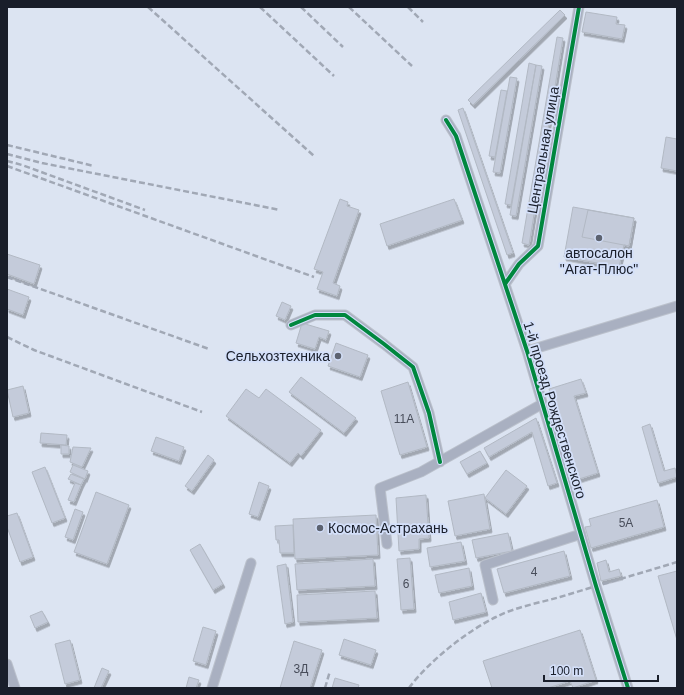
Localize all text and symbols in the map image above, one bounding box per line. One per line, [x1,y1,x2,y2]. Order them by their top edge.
street label: Центральная улица [524,85,562,215]
marker: автосалон "Агат-Плюс" [594,233,604,243]
place label: автосалон "Агат-Плюс" [560,245,638,277]
street label: 1-й проезд Рождественского [520,319,590,501]
place label: Сельхозтехника [226,348,330,364]
marker: Сельхозтехника [333,351,343,361]
house number: 11А [394,412,414,426]
house number: 5А [619,516,633,530]
place label: Космос-Астрахань [328,520,448,536]
marker: Космос-Астрахань [315,523,325,533]
house number: 4 [531,565,538,579]
house number: 6 [403,577,410,591]
scale bar [544,657,658,683]
house number: 3Д [294,662,308,676]
text: 100 m [550,664,583,678]

